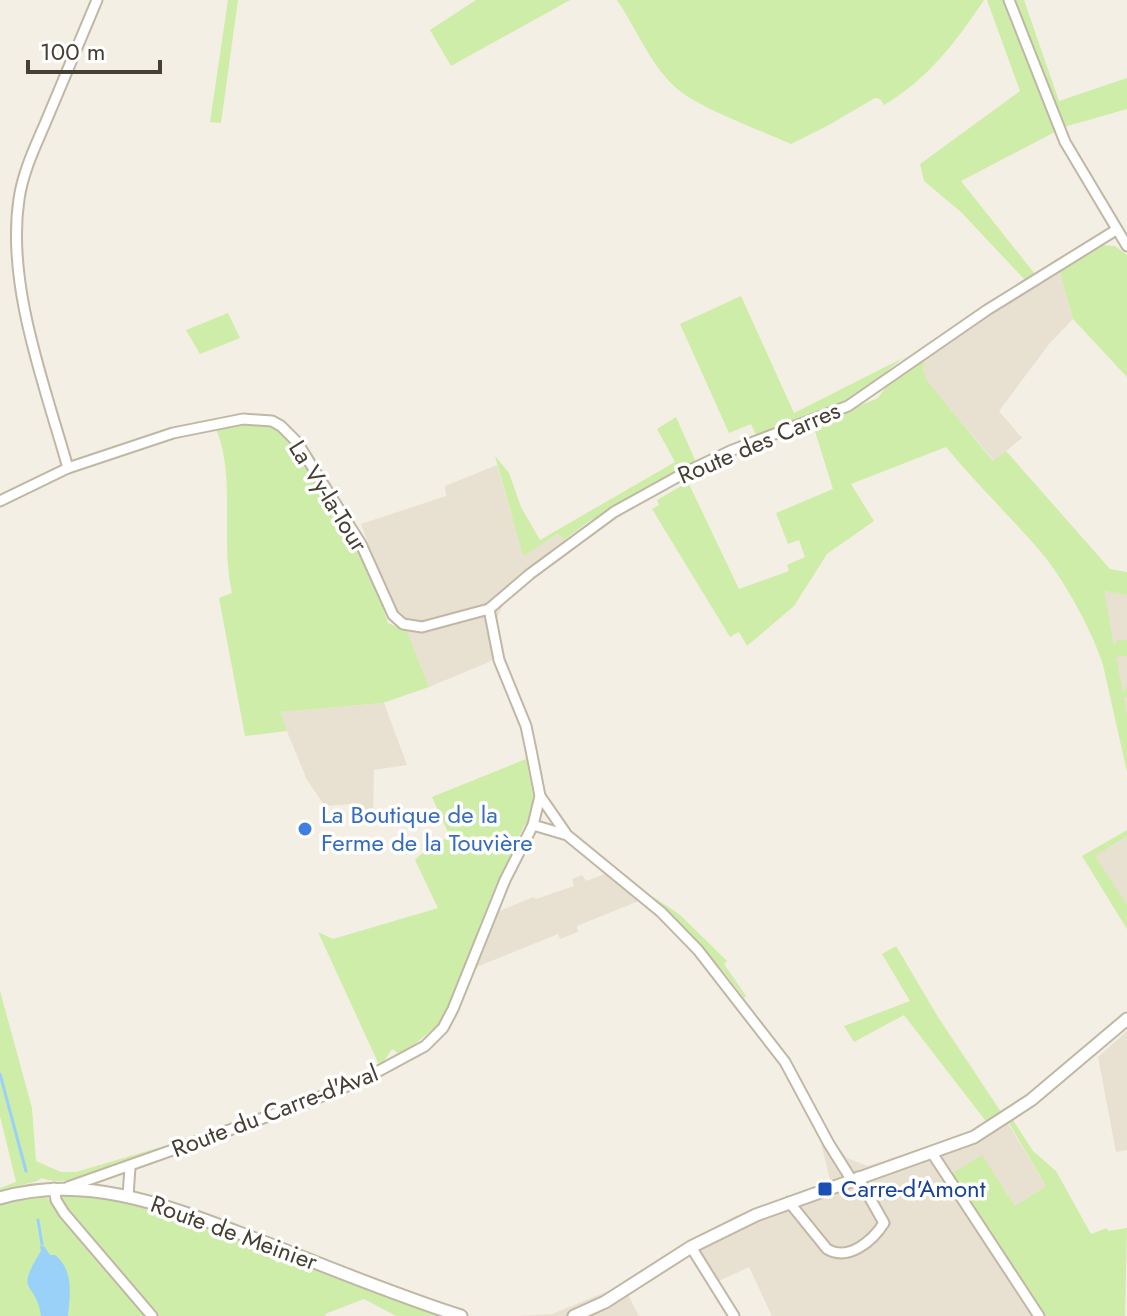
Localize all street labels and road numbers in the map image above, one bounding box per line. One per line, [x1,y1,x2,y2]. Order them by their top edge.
street label: Route des Carres [672,393,845,493]
street label: La Vy-la-Tour [280,433,377,559]
street label: Route du Carre-d'Aval [166,1055,383,1166]
street label: Route de Meinier [146,1186,323,1279]

